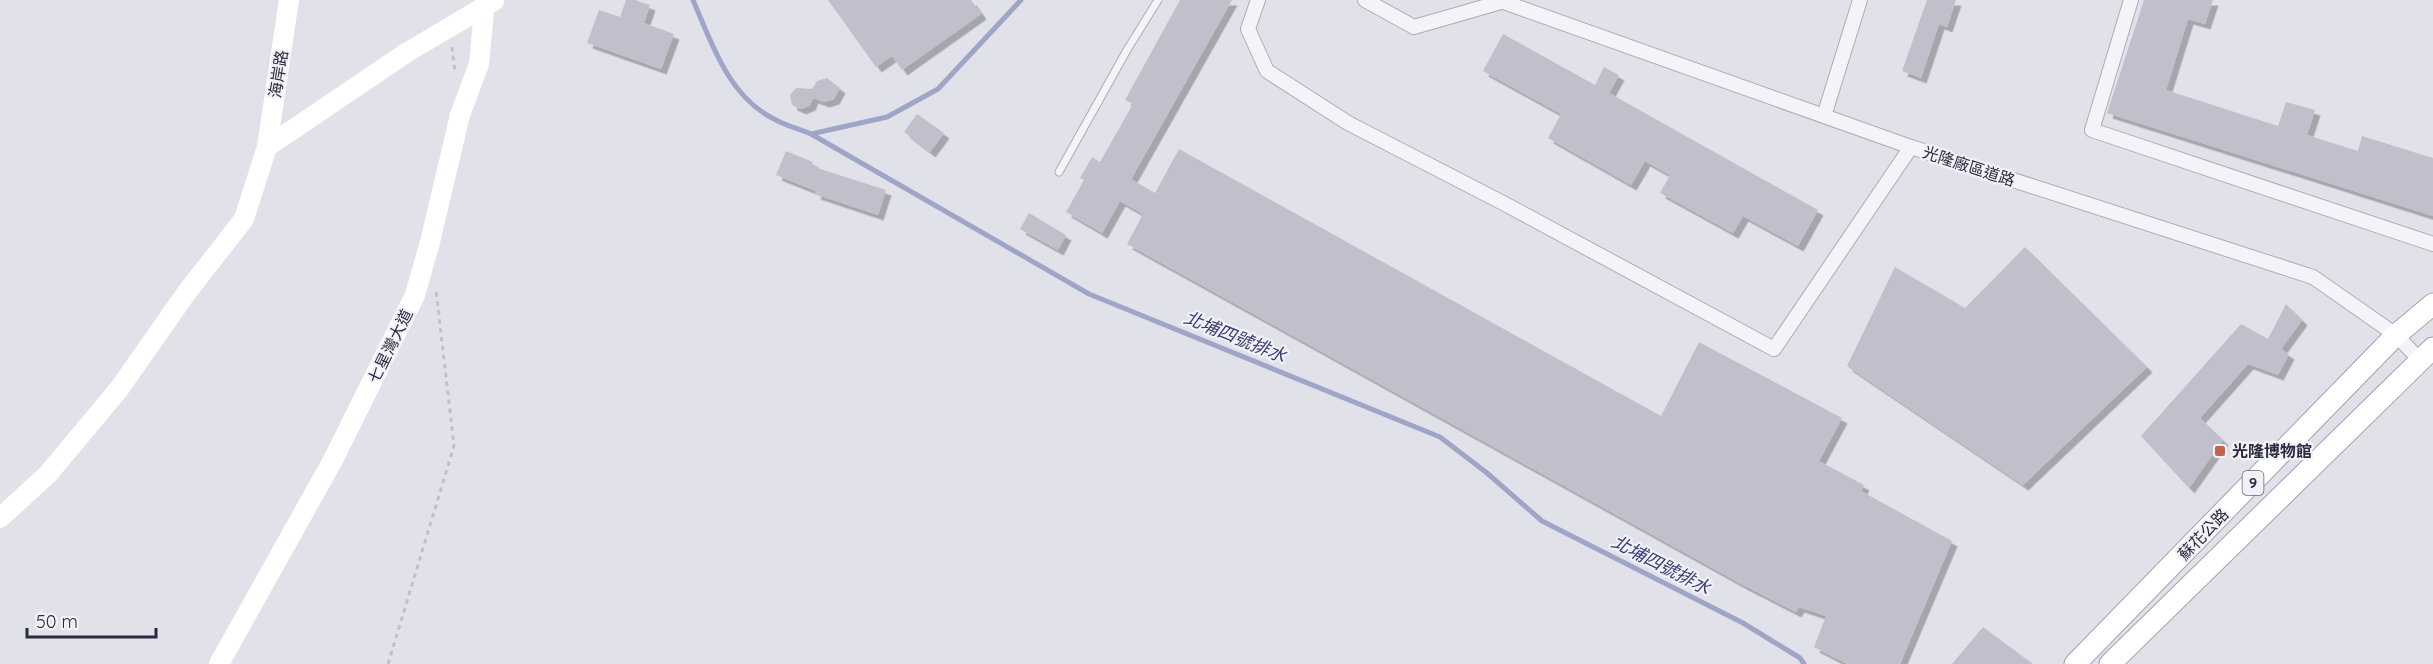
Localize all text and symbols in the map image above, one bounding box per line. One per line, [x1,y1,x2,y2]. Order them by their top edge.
street label: 海岸路 [264,49,292,99]
street label: 光隆廠區道路 [1920,142,2018,190]
street label: 七星灣大道 [363,306,417,386]
water label: 北埔四號排水 [1181,306,1290,368]
place label: 光隆博物館 [2232,441,2312,461]
marker: 光隆博物館 [2213,444,2227,458]
road number: 9 [2242,471,2264,495]
street label: 蘇花公路 [2174,504,2232,564]
water label: 北埔四號排水 [1608,530,1715,600]
scale bar [27,601,156,639]
text: 50 m [36,610,78,633]

